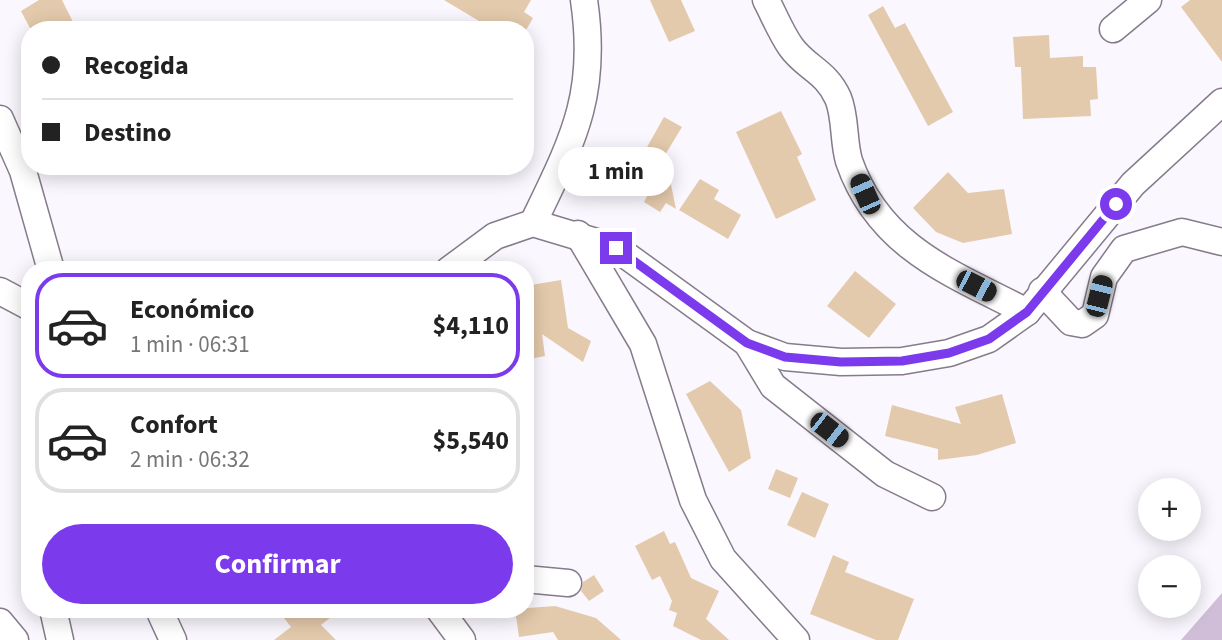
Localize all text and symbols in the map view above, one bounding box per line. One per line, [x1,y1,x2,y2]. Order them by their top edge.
text: Recogida [84,47,189,84]
text: Destino [84,114,171,151]
callout: 1 min [558,146,674,196]
text: 1 min [588,155,644,188]
car [847,171,884,217]
route start [1100,188,1132,220]
route end [600,232,632,264]
car [953,267,1000,305]
car [1084,273,1115,319]
text: Económico [130,291,255,328]
icon: car [46,294,109,357]
text: $4,110 [433,307,509,344]
text: 1 min · 06:31 [130,328,250,361]
text: Confort [130,406,218,443]
icon: car [46,409,109,472]
car [806,409,853,451]
text: $5,540 [433,422,509,459]
text: 2 min · 06:32 [130,443,250,476]
map controls [1138,478,1201,618]
button: + [1138,478,1201,541]
button: Confirmar [42,524,513,604]
button: − [1138,555,1201,618]

